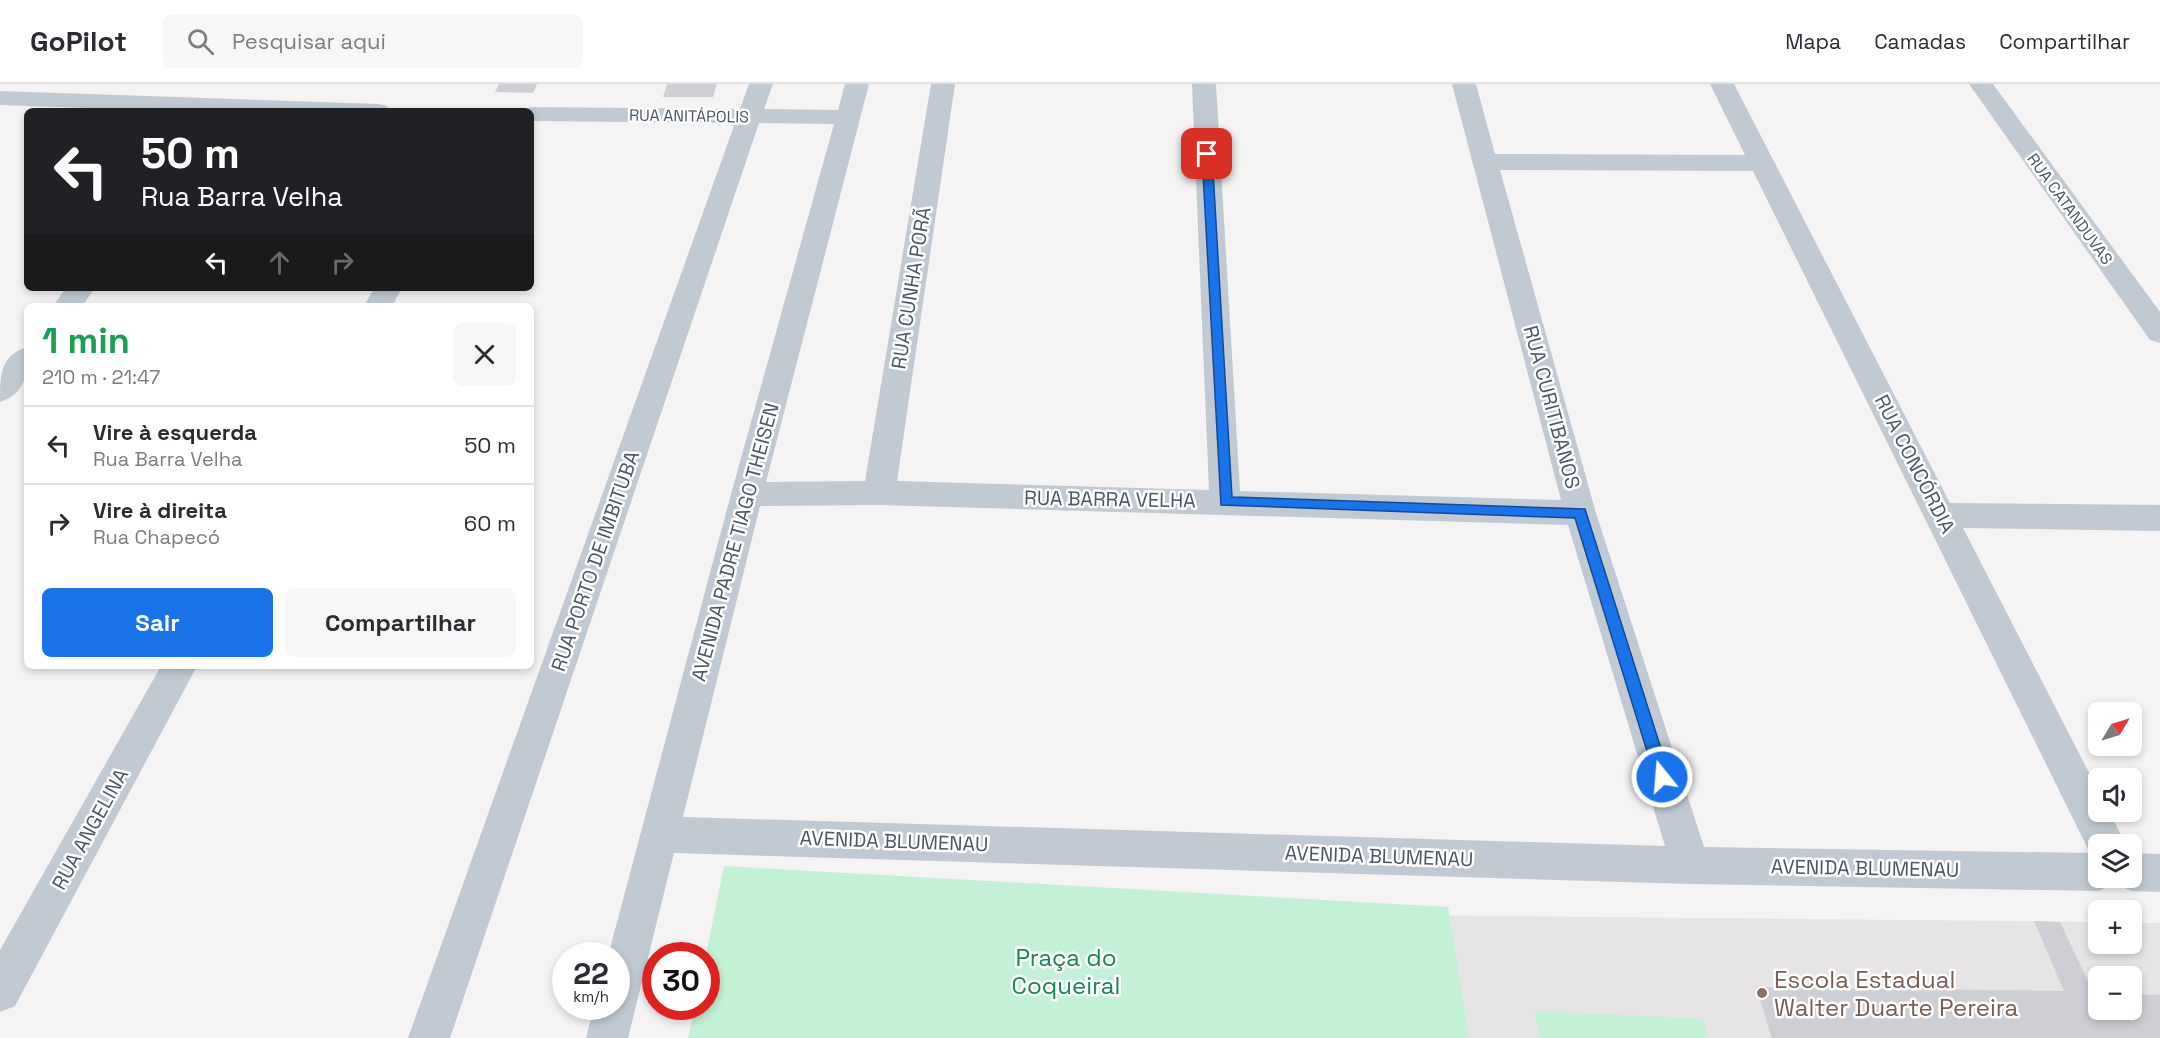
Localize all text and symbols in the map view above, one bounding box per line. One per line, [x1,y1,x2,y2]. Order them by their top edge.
search box [163,14,583,68]
text: GoPilot [30,23,127,59]
icon: search [184,25,217,58]
text: Pesquisar aqui [232,27,386,55]
text: Mapa [1785,28,1841,55]
text: Camadas [1874,28,1966,55]
text: Compartilhar [1999,28,2130,55]
street label: RUA ANITÁPOLIS [629,104,749,128]
text: 50 m [141,127,240,180]
pin [1181,128,1232,179]
icon: left [42,132,120,210]
icon: arrive [1190,137,1223,170]
street label: RUA CATANDUVAS [2023,149,2118,269]
text: Rua Barra Velha [141,179,343,214]
street label: RUA CUNHA PORÃ [885,205,937,371]
icon: left [200,246,233,279]
icon: ahead [263,246,296,279]
icon: right [326,246,359,279]
text: 1 min [42,318,130,364]
street label: RUA CURITIBANOS [1518,322,1586,492]
button: close [453,323,516,386]
text: 210 m · 21:47 [42,364,160,390]
street label: RUA CONCÓRDIA [1869,390,1961,538]
street label: AVENIDA PADRE TIAGO THEISEN [685,400,785,684]
text: Vire à esquerda [93,418,257,446]
icon: left [42,429,75,462]
text: 50 m [464,431,516,459]
text: Rua Barra Velha [93,446,242,472]
street label: RUA PORTO DE IMBITUBA [545,447,645,675]
street label: RUA BARRA VELHA [1024,485,1196,514]
text: Vire à direita [93,496,227,524]
icon: right [42,507,75,540]
text: 60 m [464,509,516,537]
text: Rua Chapecó [93,524,220,550]
button: Sair [42,588,273,657]
button: Compartilhar [285,588,516,657]
north arrow [2088,702,2142,756]
map controls [2088,702,2142,1020]
position arrow [1630,745,1694,809]
street label: RUA ANGELINA [46,763,134,894]
button: sound [2088,768,2142,822]
street label: AVENIDA BLUMENAU [799,825,989,857]
button: layers [2088,834,2142,888]
street label: AVENIDA BLUMENAU [1284,840,1474,872]
street label: AVENIDA BLUMENAU [1771,853,1959,883]
button: + [2088,900,2142,954]
speed limit sign: 30 [642,942,720,1020]
park label: Praça do Coqueiral [1012,942,1120,1001]
text: 22 [573,954,609,993]
place label: Escola Estadual Walter Duarte Pereira [1774,964,2018,1023]
button: − [2088,966,2142,1020]
marker: Escola Estadual Walter Duarte Pereira [1755,986,1769,1000]
text: km/h [573,987,609,1006]

